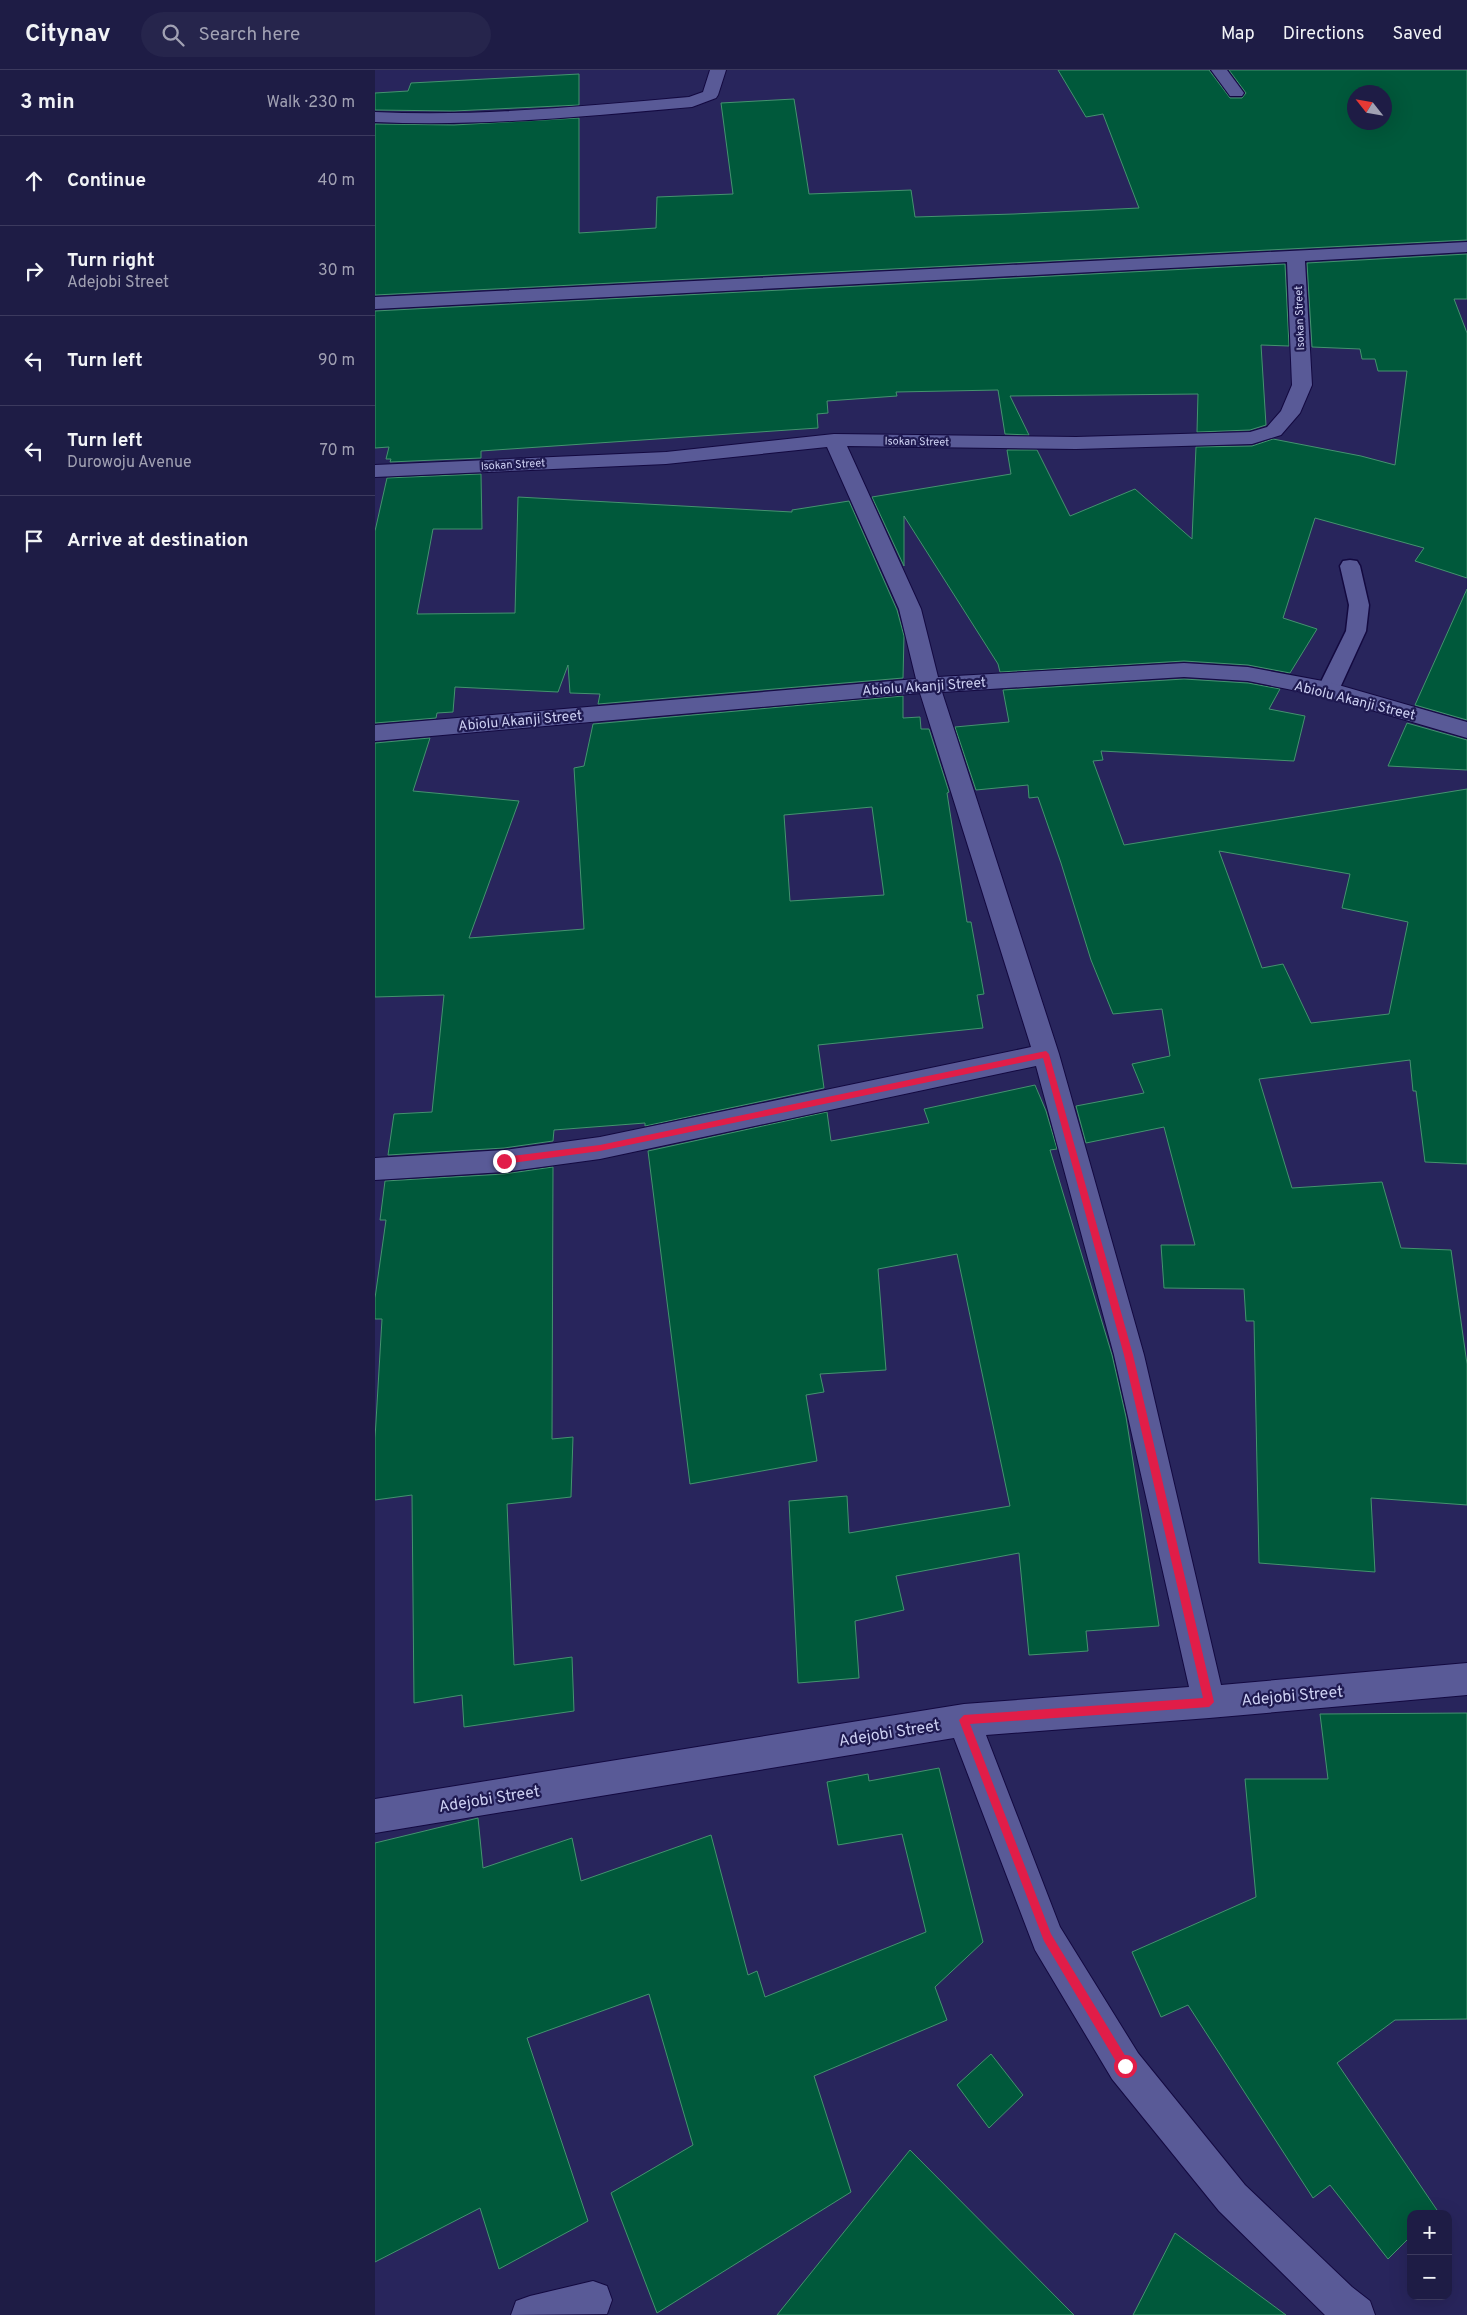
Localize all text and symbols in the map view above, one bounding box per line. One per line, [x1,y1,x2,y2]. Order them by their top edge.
search box [141,12,491,57]
text: Citynav [25,20,111,50]
icon: search [159,21,187,49]
text: Search here [199,23,300,47]
text: Map [1221,23,1255,46]
text: Directions [1283,23,1365,46]
text: Saved [1393,23,1442,46]
north arrow [1347,85,1392,130]
text: 3 min [20,89,75,116]
text: Walk · 230 m [266,93,355,113]
icon: ahead [20,167,48,195]
text: Continue [67,169,146,193]
text: 40 m [317,171,355,191]
text: Turn right [67,249,155,273]
icon: right [20,257,48,285]
text: 30 m [318,261,355,281]
text: Adejobi Street [67,273,169,293]
street label: Isokan Street [1292,285,1308,351]
icon: left [20,347,48,375]
text: Turn left [67,349,143,373]
text: 90 m [318,351,355,371]
text: Turn left [67,429,143,453]
street label: Isokan Street [885,434,949,450]
icon: left [20,437,48,465]
text: 70 m [320,441,355,461]
text: Durowoju Avenue [67,453,192,473]
street label: Isokan Street [480,456,546,474]
icon: arrive [20,527,48,555]
text: Arrive at destination [67,529,248,553]
street label: Abiolu Akanji Street [861,675,987,700]
street label: Abiolu Akanji Street [1292,678,1417,725]
street label: Abiolu Akanji Street [457,708,583,735]
route end [493,1150,516,1173]
street label: Adejobi Street [1240,1683,1344,1711]
street label: Adejobi Street [837,1716,941,1752]
street label: Adejobi Street [437,1782,541,1818]
route start [1114,2055,1137,2078]
map controls [1407,2210,1452,2300]
button: + [1407,2210,1452,2255]
button: − [1407,2255,1452,2300]

